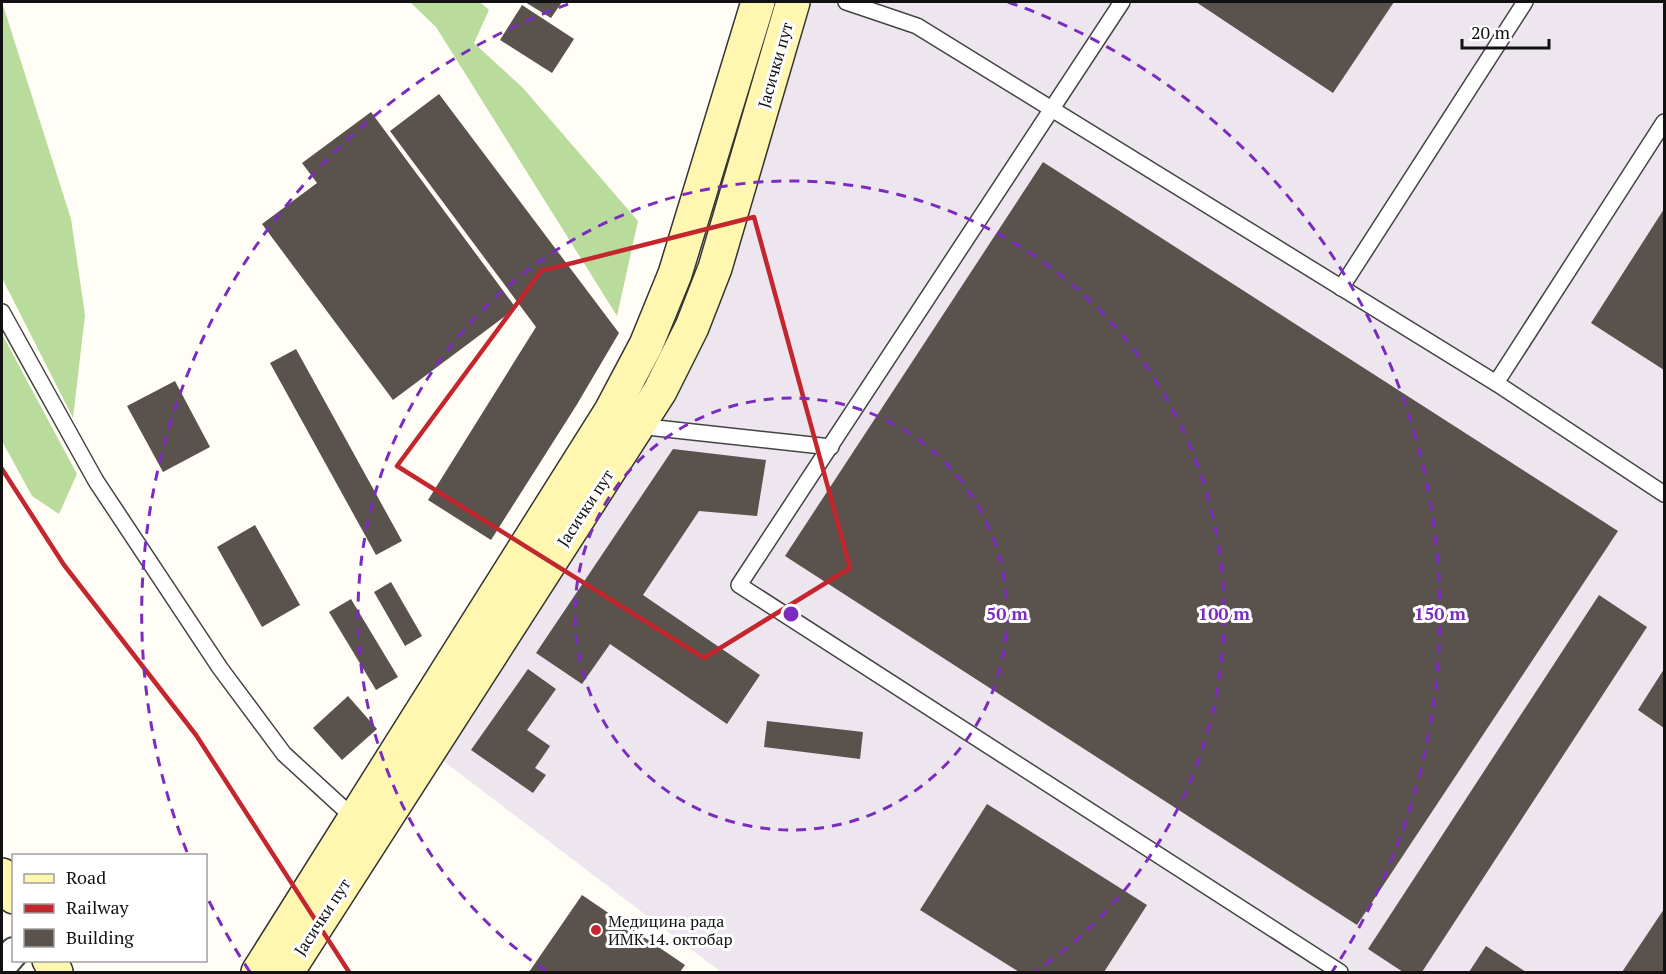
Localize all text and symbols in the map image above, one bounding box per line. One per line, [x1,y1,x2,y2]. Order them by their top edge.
scale bar [1462,12,1549,50]
street label: Јасички пут [752,20,798,110]
text: 20 m [1471,20,1511,44]
street label: Јасички пут [552,465,618,551]
text: 50 m [986,601,1028,625]
text: 100 m [1198,601,1250,625]
text: 150 m [1414,601,1466,625]
centre of rings [781,604,801,624]
legend [12,854,207,962]
text: Road [66,865,106,889]
street label: Јасички пут [289,874,355,960]
text: Railway [66,895,130,919]
place label: Медицина рада ИМК 14. октобар [608,910,733,950]
marker: Медицина рада ИМК 14. октобар [589,923,603,937]
text: Building [66,925,134,949]

